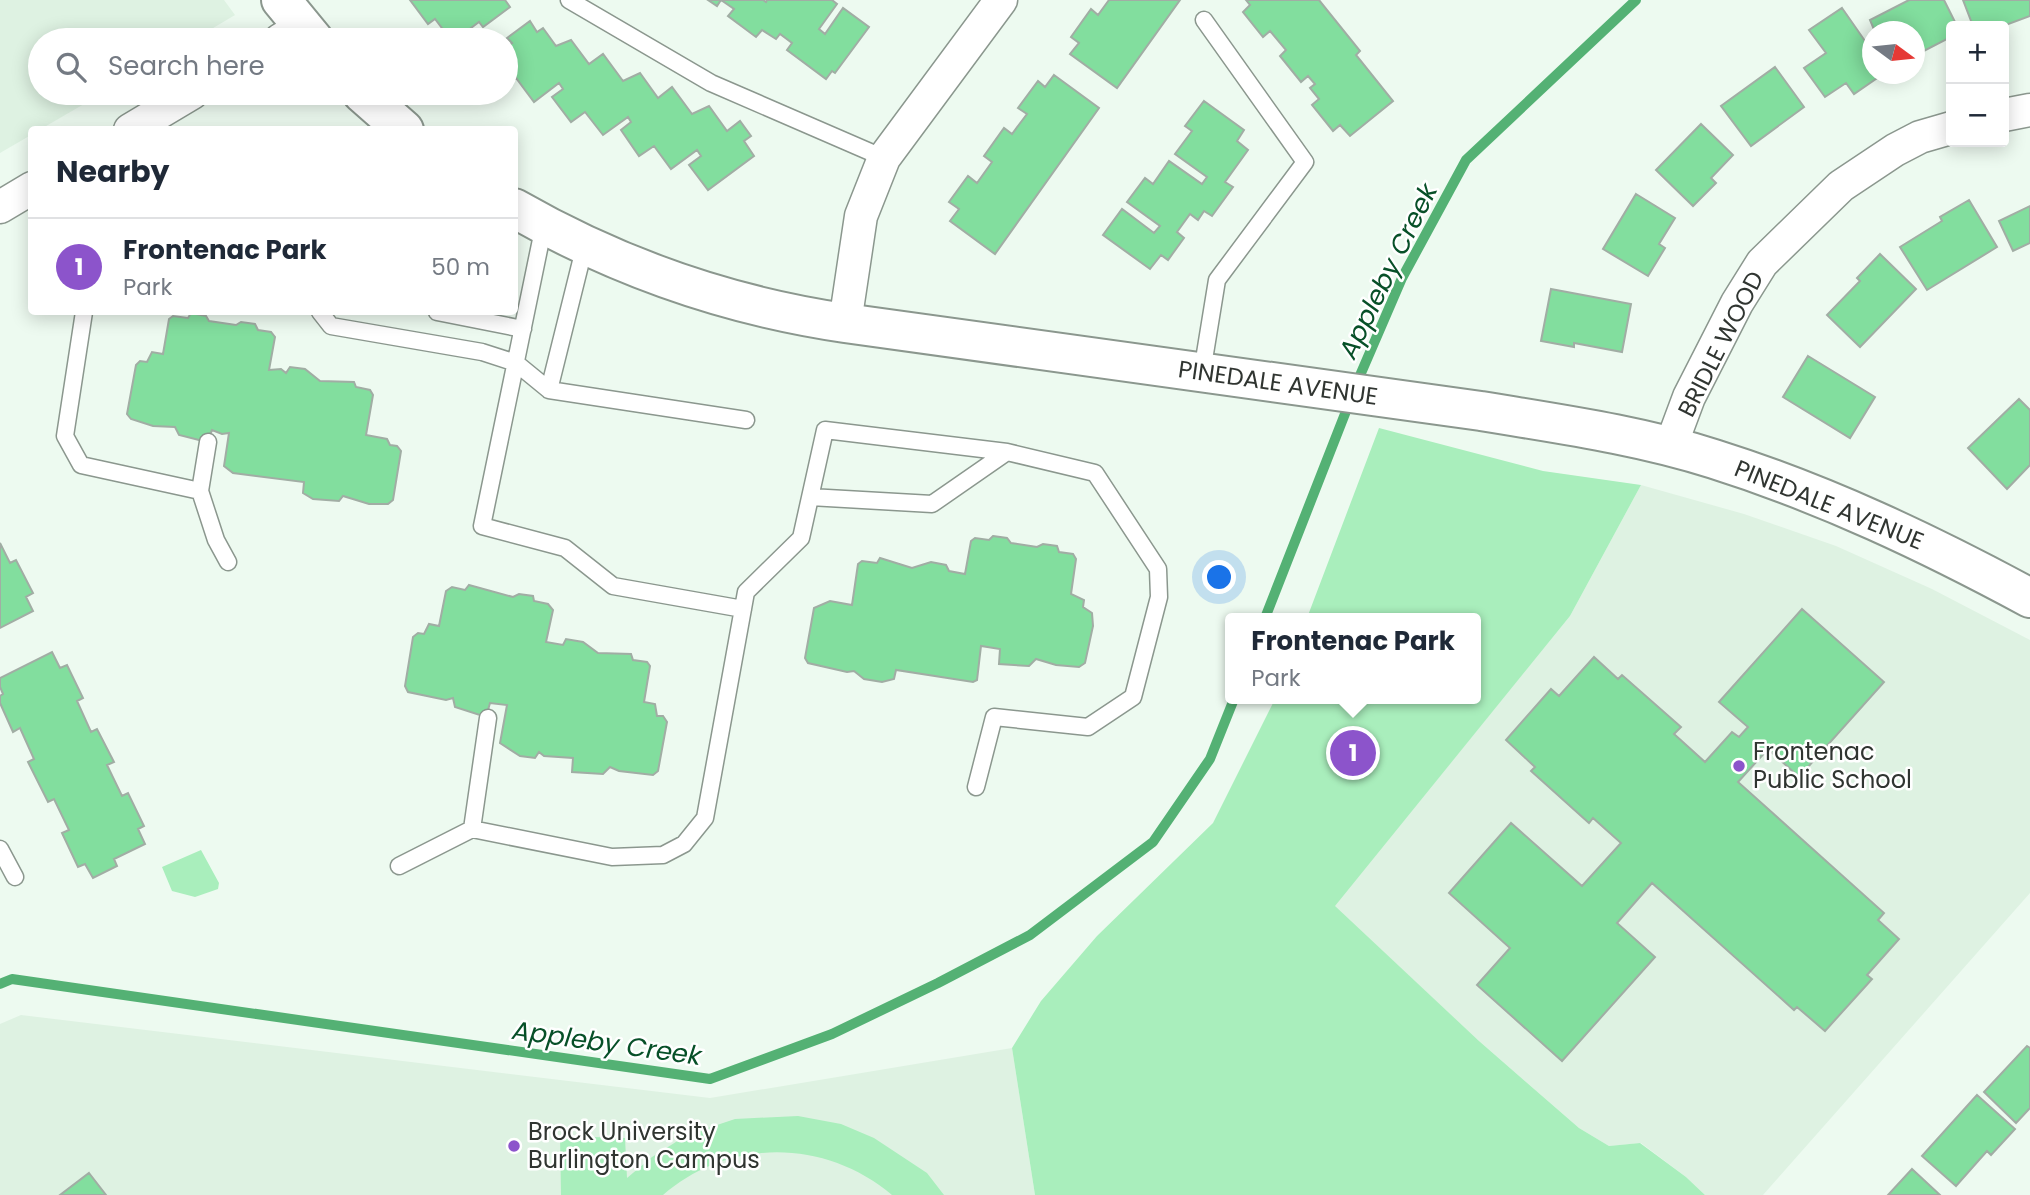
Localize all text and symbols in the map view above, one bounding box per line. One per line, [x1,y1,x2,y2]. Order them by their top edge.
north arrow [1862,21,1925,84]
map controls [1946,21,2009,147]
button: + [1946,21,2009,84]
search box [28,28,518,105]
icon: search [52,48,90,86]
text: Search here [108,48,265,84]
button: − [1946,84,2009,147]
text: Nearby [56,150,170,193]
water label: Appleby Creek [1330,176,1447,365]
text: Frontenac Park [123,232,327,268]
text: 1 [75,251,83,283]
text: 50 m [431,251,490,283]
street label: BRIDLE WOOD [1670,265,1771,422]
text: Park [123,271,172,303]
street label: PINEDALE AVENUE [1176,352,1380,413]
street label: PINEDALE AVENUE [1730,452,1929,558]
your location [1202,560,1236,594]
popup [1225,613,1481,704]
text: Frontenac Park [1251,623,1455,659]
text: Park [1251,662,1301,694]
pin: 1 [1330,727,1376,779]
place label: Frontenac Public School [1753,735,1912,796]
marker: Frontenac Public School [1731,758,1747,774]
water label: Appleby Creek [509,1012,705,1074]
place label: Brock University Burlington Campus [528,1115,760,1176]
marker: Brock University Burlington Campus [506,1138,522,1154]

